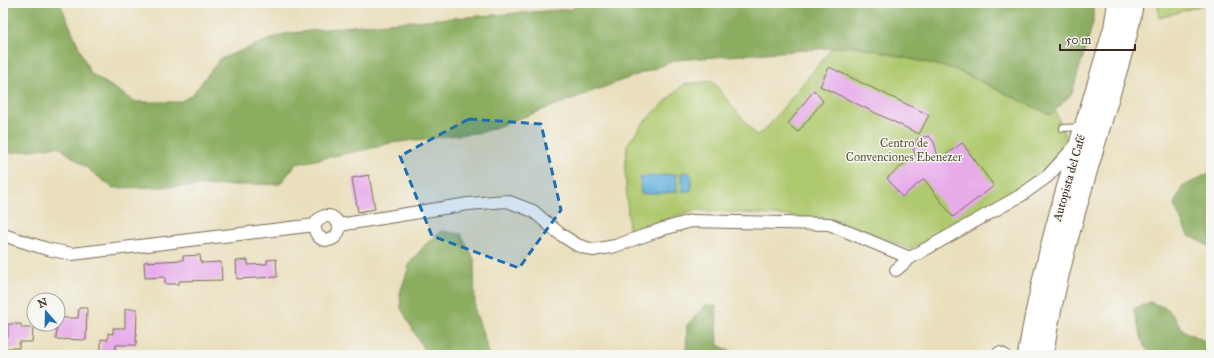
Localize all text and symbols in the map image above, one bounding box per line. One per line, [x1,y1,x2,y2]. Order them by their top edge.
scale bar [1060,26,1135,52]
text: 50 m [1066,33,1091,47]
street label: Autopista del Café [1050,133,1088,224]
park label: Centro de Convenciones Ebenezer [846,136,963,164]
north arrow [26,292,66,332]
text: N [36,295,50,311]

